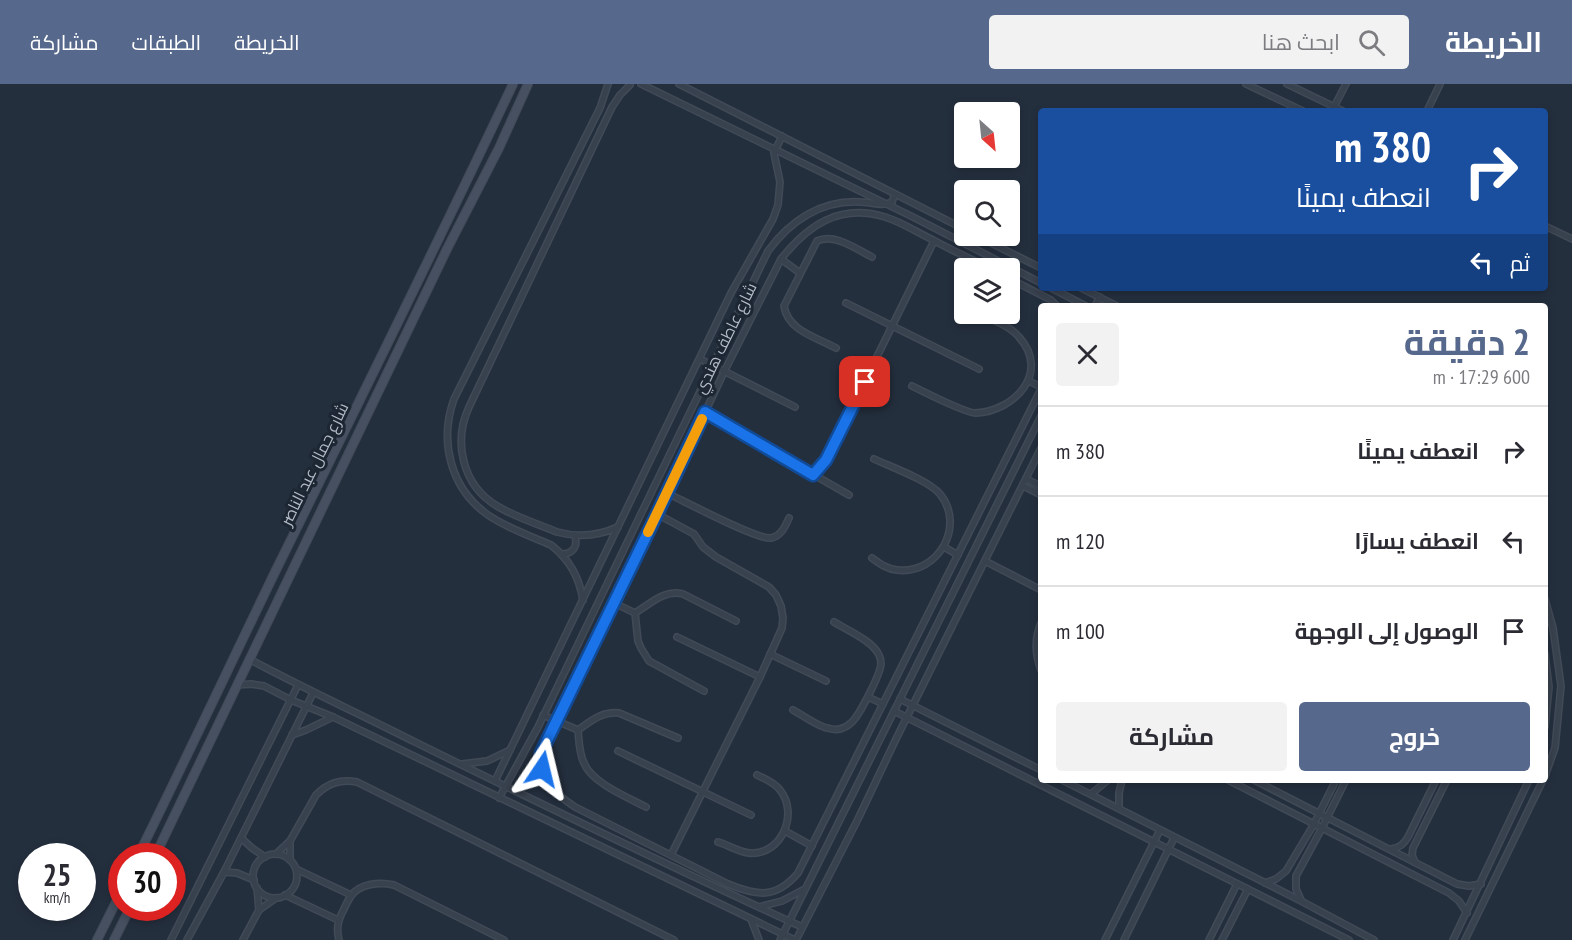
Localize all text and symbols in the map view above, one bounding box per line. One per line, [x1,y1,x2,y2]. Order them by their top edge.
search box [989,15,1409,69]
text: الخريطة [1445,23,1542,60]
icon: search [1355,26,1388,59]
text: ابحث هنا [1262,28,1340,56]
text: مشاركة [30,29,99,56]
text: الطبقات [132,29,201,56]
text: الخريطة [234,29,300,56]
north arrow [954,102,1020,168]
map controls [954,102,1020,324]
text: 380 m [1334,119,1431,174]
icon: right [1452,132,1530,210]
button: search [954,180,1020,246]
text: انعطف يمينًا [1296,180,1431,214]
icon: left [1465,246,1498,279]
text: ثم [1510,249,1530,277]
button: layers [954,258,1020,324]
street label: شارع عاطف هندي [689,279,764,399]
text: 2 دقيقة [1404,318,1530,365]
button: close [1056,323,1119,386]
pin [839,356,890,407]
text: 600 m · 17:29 [1433,364,1530,390]
icon: arrive [848,365,881,398]
street label: شارع جمال عبد الناصر [275,399,354,531]
icon: right [1497,435,1530,468]
text: 380 m [1056,437,1105,465]
text: انعطف يمينًا [1357,437,1479,465]
icon: left [1497,525,1530,558]
text: 120 m [1056,527,1105,555]
text: انعطف يسارًا [1355,527,1479,555]
icon: arrive [1497,615,1530,648]
text: 100 m [1056,617,1105,645]
text: الوصول إلى الوجهة [1295,617,1479,645]
button: مشاركة [1056,702,1287,771]
button: خروج [1299,702,1530,771]
position arrow [510,737,574,801]
speed limit sign: 30 [108,843,186,921]
text: 25 [43,855,71,894]
text: km/h [44,888,70,907]

